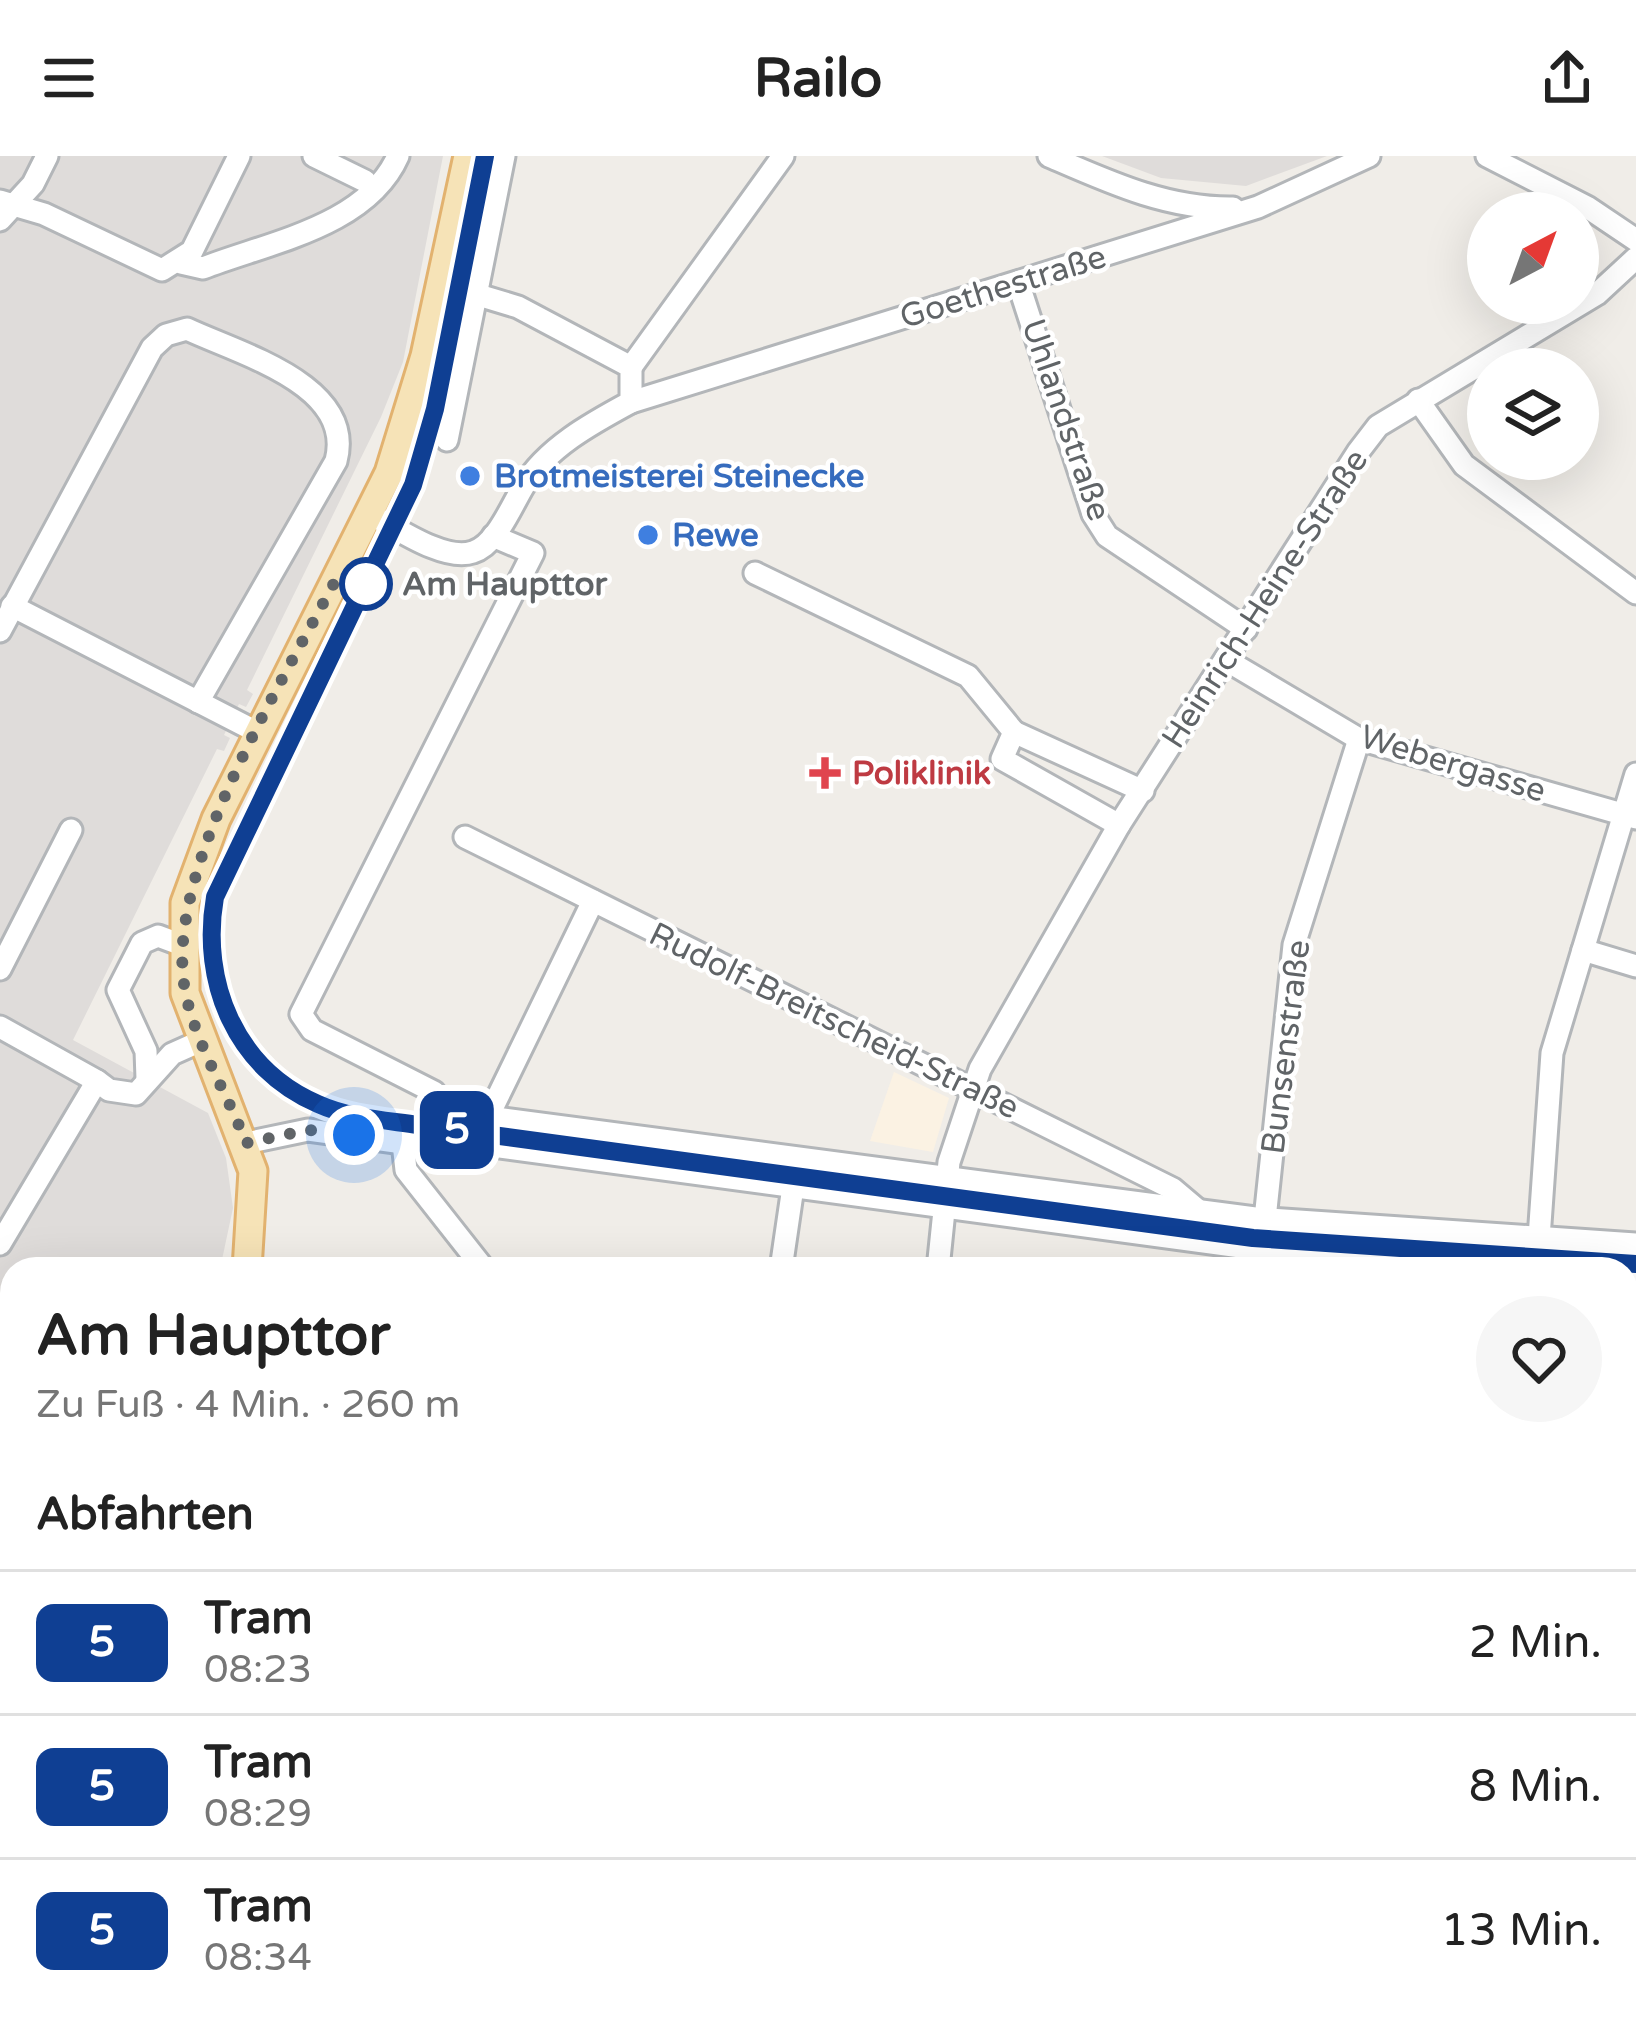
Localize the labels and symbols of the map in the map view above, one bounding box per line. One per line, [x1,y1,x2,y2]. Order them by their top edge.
north arrow [1467,192,1599,324]
street label: Goethestraße [895,237,1111,337]
street label: Uhlandstraße [1013,314,1119,526]
street label: Heinrich-Heine-Straße [1154,442,1376,756]
place label: Brotmeisterei Steinecke [494,457,865,496]
marker: Brotmeisterei Steinecke [457,463,483,489]
place label: Rewe [672,516,759,555]
marker: Rewe [635,522,661,548]
marker: Am Haupttor [341,559,391,609]
place label: Am Haupttor [402,565,607,604]
street label: Webergasse [1356,717,1550,811]
place label: Poliklinik [852,754,991,793]
marker: Poliklinik [809,757,841,789]
street label: Rudolf-Breitscheid-Straße [643,914,1025,1128]
street label: Bunsenstraße [1254,938,1318,1156]
line badge: 5 [418,1091,496,1169]
your location [324,1105,384,1165]

